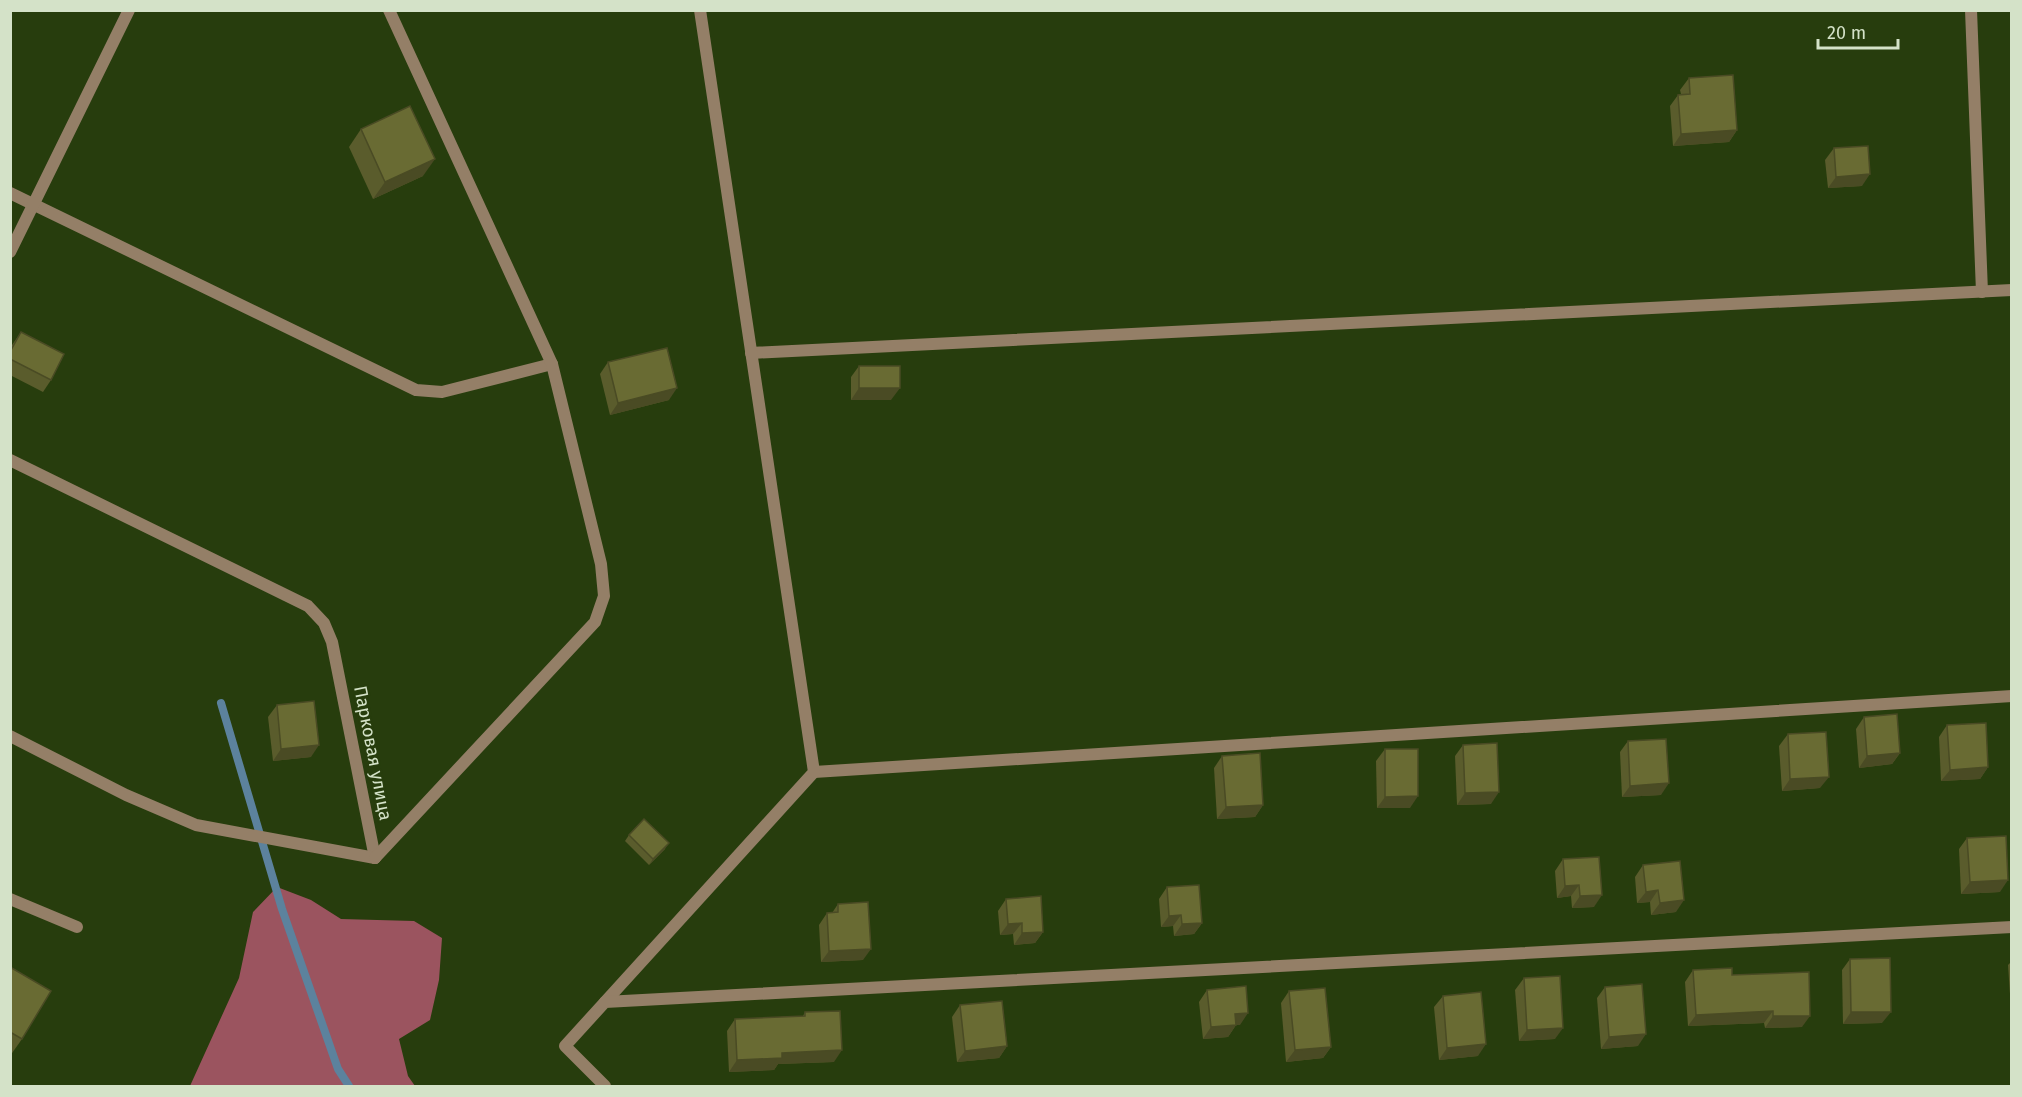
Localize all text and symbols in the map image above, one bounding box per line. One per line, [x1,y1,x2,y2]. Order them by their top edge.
scale bar [1818,12,1898,50]
text: 20 m [1827,22,1866,44]
street label: Парковая улица [349,684,397,822]

